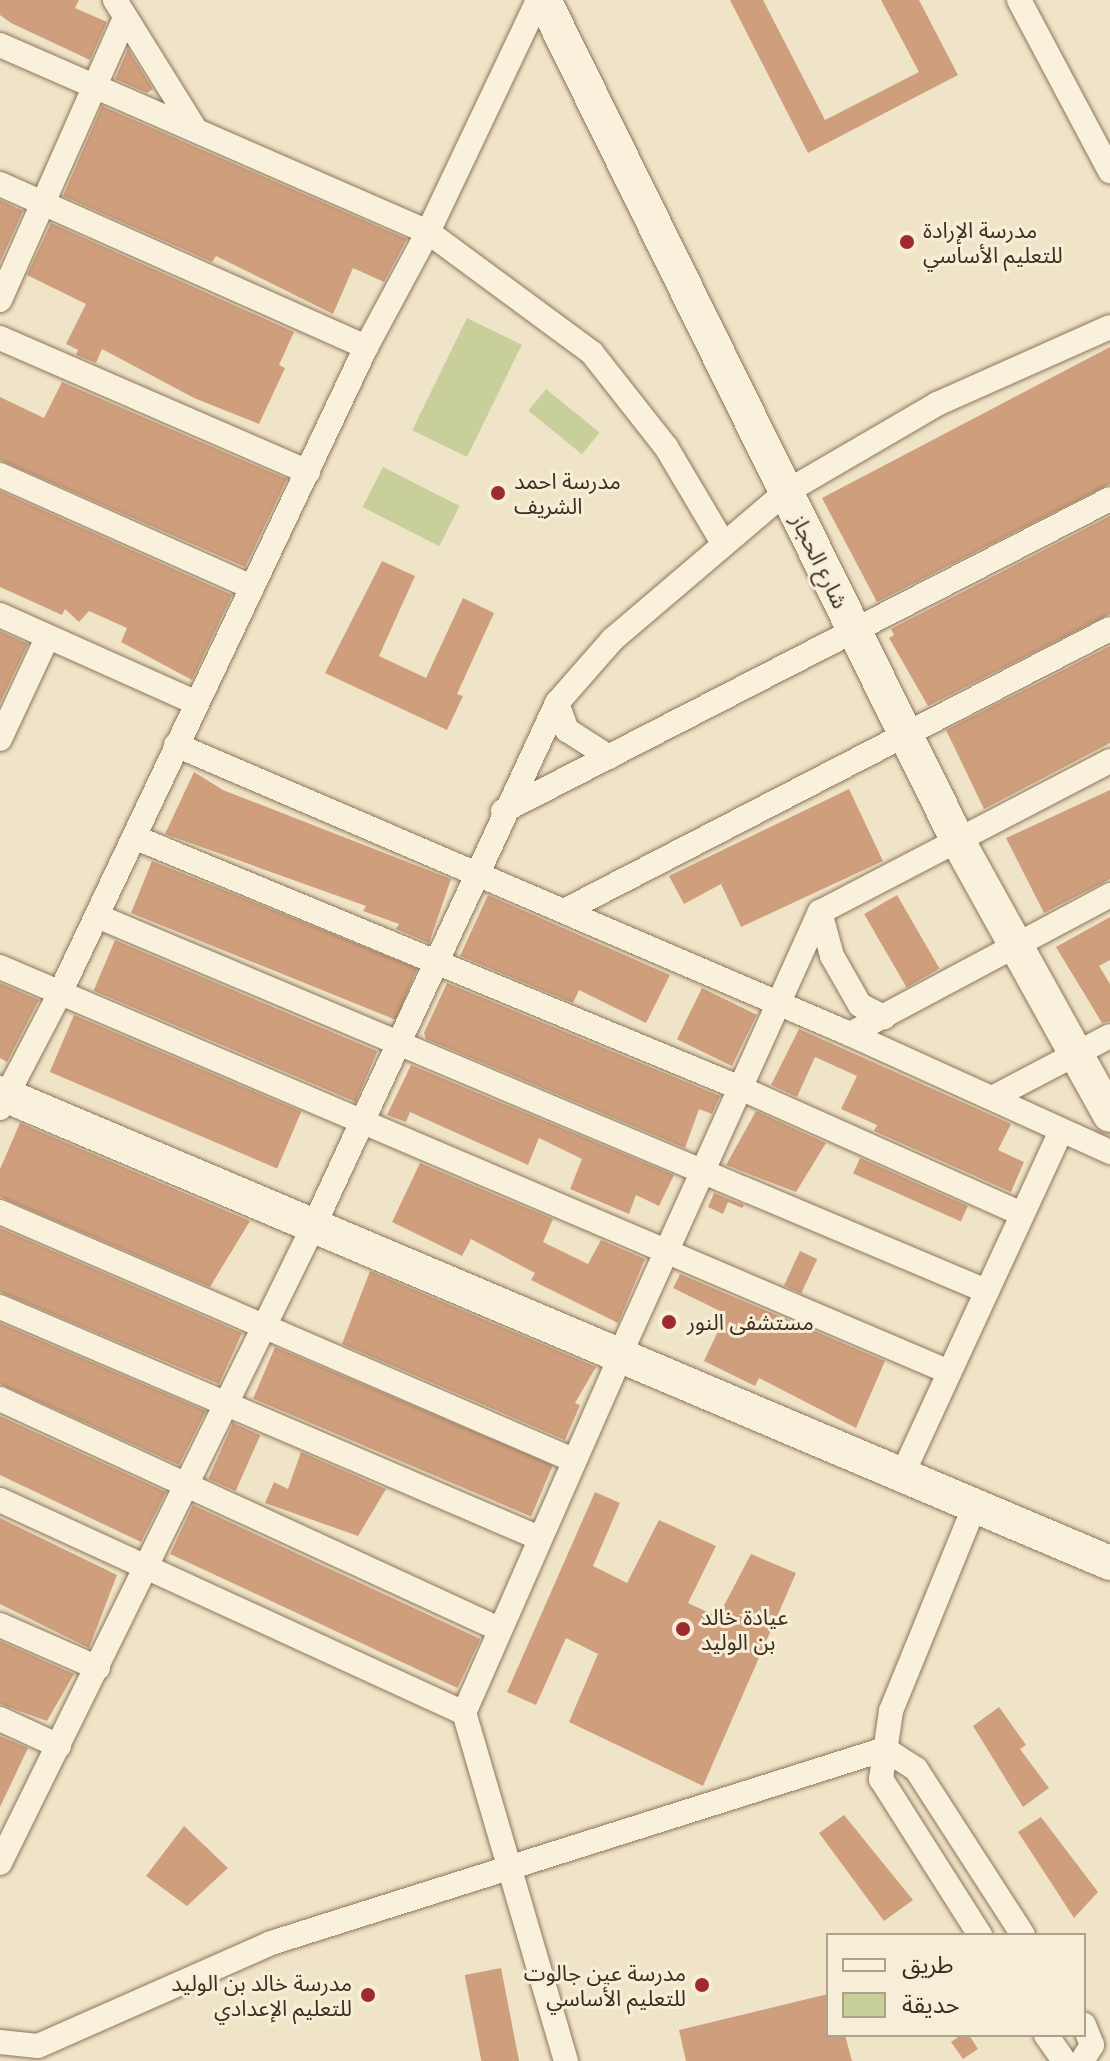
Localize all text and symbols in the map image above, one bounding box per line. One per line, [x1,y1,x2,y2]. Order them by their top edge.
place label: مدرسة الإرادة للتعليم الأساسي [923,216,1063,268]
marker: مدرسة الإرادة للتعليم الأساسي [898,233,916,251]
place label: مدرسة احمد الشريف [514,467,621,518]
marker: مدرسة احمد الشريف [489,484,507,502]
street label: شارع الحجاز [786,509,854,613]
place label: مستشفى النور [687,1309,814,1335]
marker: مستشفى النور [658,1311,680,1333]
place label: عيادة خالد بن الوليد [701,1603,788,1654]
marker: عيادة خالد بن الوليد [672,1618,694,1640]
legend [826,1933,1086,2037]
text: طريق [902,1947,954,1979]
place label: مدرسة عين جالوت للتعليم الأساسي [524,1959,686,2010]
place label: مدرسة خالد بن الوليد للتعليم الإعدادي [171,1969,352,2020]
marker: مدرسة عين جالوت للتعليم الأساسي [693,1976,711,1994]
marker: مدرسة خالد بن الوليد للتعليم الإعدادي [359,1986,377,2004]
text: حديقة [902,1987,960,2019]

